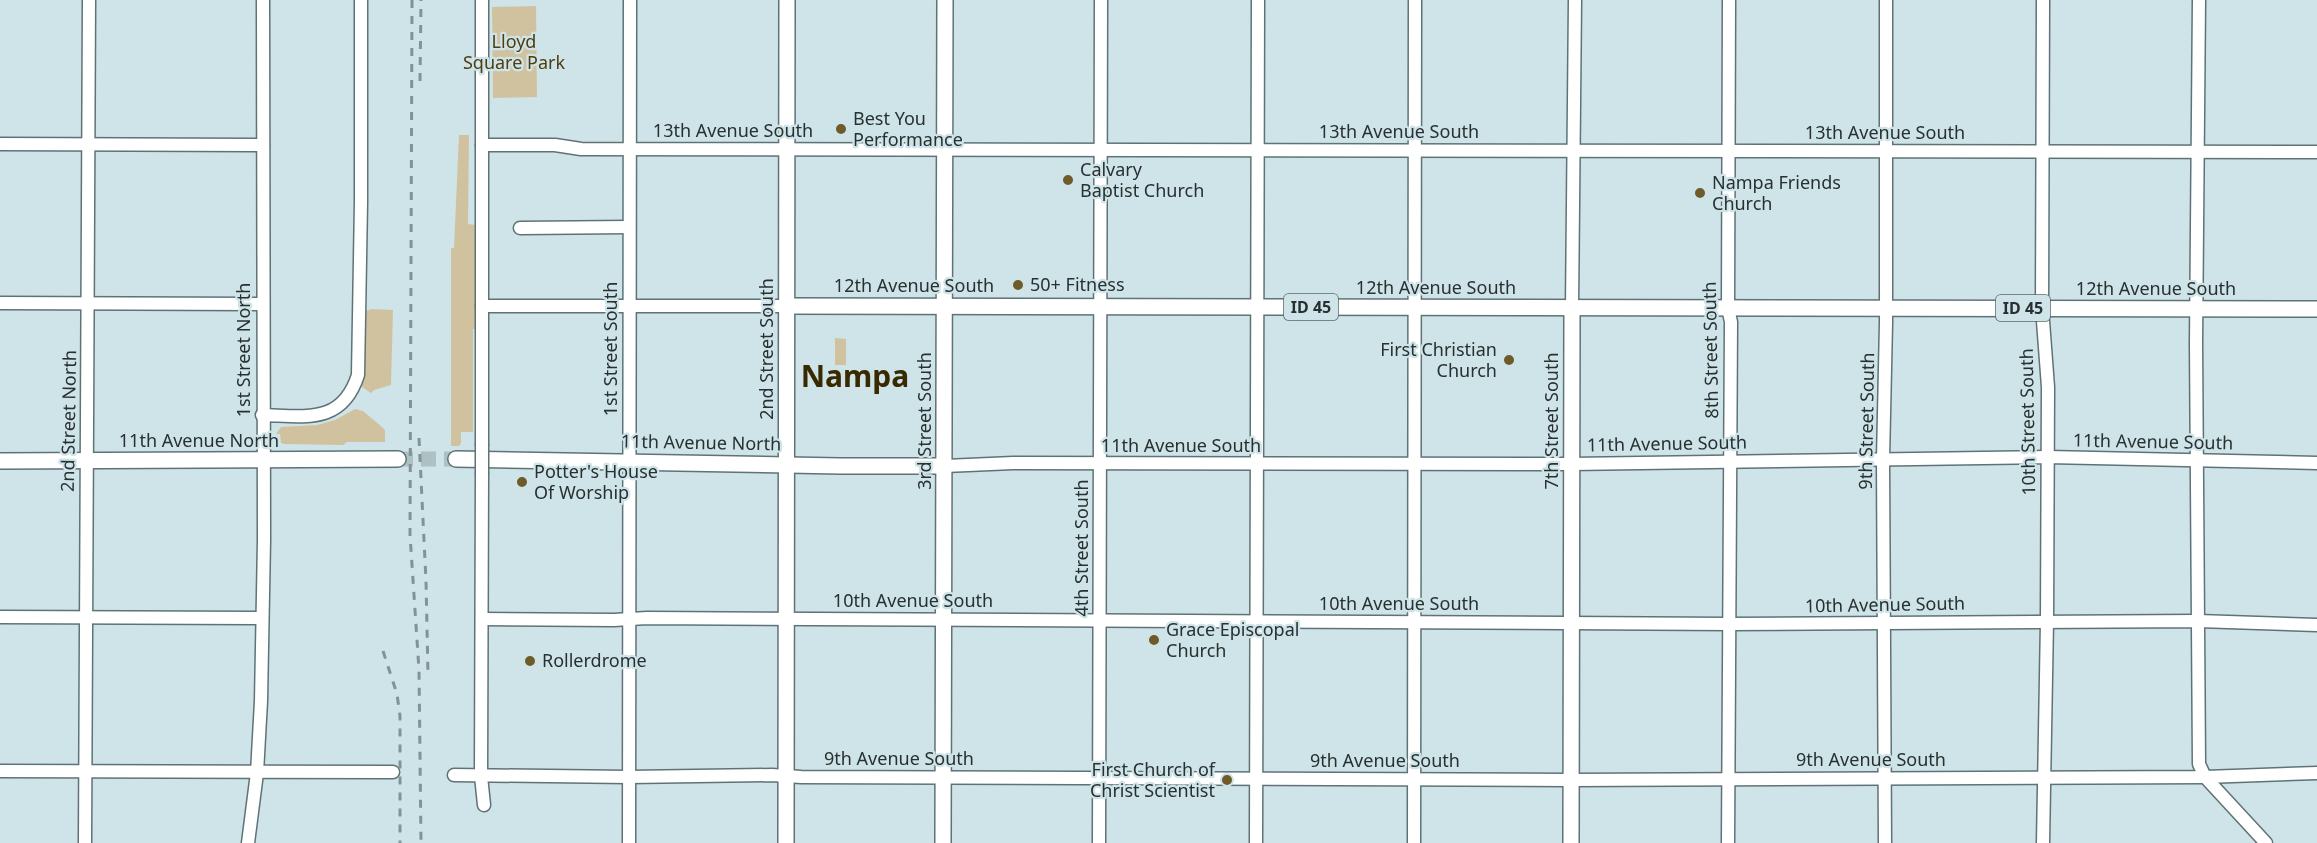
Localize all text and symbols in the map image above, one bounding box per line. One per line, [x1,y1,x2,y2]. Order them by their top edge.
park label: Lloyd Square Park [463,29,565,74]
place label: Best You Performance [853,106,963,151]
street label: 13th Avenue South [653,118,813,142]
street label: 13th Avenue South [1319,119,1479,143]
street label: 13th Avenue South [1805,120,1965,144]
marker: Best You Performance [834,122,848,136]
place label: Calvary Baptist Church [1080,157,1204,202]
place label: Nampa Friends Church [1712,170,1841,215]
marker: Calvary Baptist Church [1061,173,1075,187]
marker: Nampa Friends Church [1693,186,1707,200]
place label: 50+ Fitness [1030,272,1125,296]
street label: 12th Avenue South [834,273,994,297]
street label: 12th Avenue South [1356,275,1516,299]
street label: 12th Avenue South [2076,276,2236,300]
street label: 2nd Street South [754,278,778,420]
marker: 50+ Fitness [1011,278,1025,292]
street label: 8th Street South [1697,281,1723,419]
street label: 1st Street South [598,282,622,416]
street label: 1st Street North [231,283,255,417]
road number: ID 45 [1284,294,1338,320]
road number: ID 45 [1996,295,2050,321]
place label: First Christian Church [1380,337,1497,382]
street label: 10th Street South [2014,348,2040,496]
street label: 2nd Street North [55,350,81,492]
street label: 3rd Street South [912,352,936,490]
street label: 7th Street South [1539,352,1563,490]
street label: 9th Street South [1853,352,1879,490]
marker: First Christian Church [1502,353,1516,367]
district label: Nampa [801,355,909,396]
street label: 11th Avenue North [119,428,279,452]
street label: 11th Avenue South [2073,428,2233,454]
street label: 11th Avenue North [621,429,781,455]
street label: 11th Avenue South [1587,430,1747,456]
street label: 11th Avenue South [1101,433,1261,457]
place label: Potter's House Of Worship [534,459,658,504]
marker: Potter's House Of Worship [515,475,529,489]
street label: 4th Street South [1069,479,1093,617]
street label: 10th Avenue South [833,588,993,612]
street label: 10th Avenue South [1319,591,1479,615]
street label: 10th Avenue South [1805,591,1965,617]
place label: Grace Episcopal Church [1166,617,1299,662]
marker: Grace Episcopal Church [1147,633,1161,647]
place label: Rollerdrome [542,648,647,672]
marker: Rollerdrome [523,654,537,668]
street label: 9th Avenue South [824,746,974,770]
street label: 9th Avenue South [1796,747,1946,771]
street label: 9th Avenue South [1310,748,1460,772]
place label: First Church of Christ Scientist [1090,757,1216,802]
marker: First Church of Christ Scientist [1220,773,1234,787]

